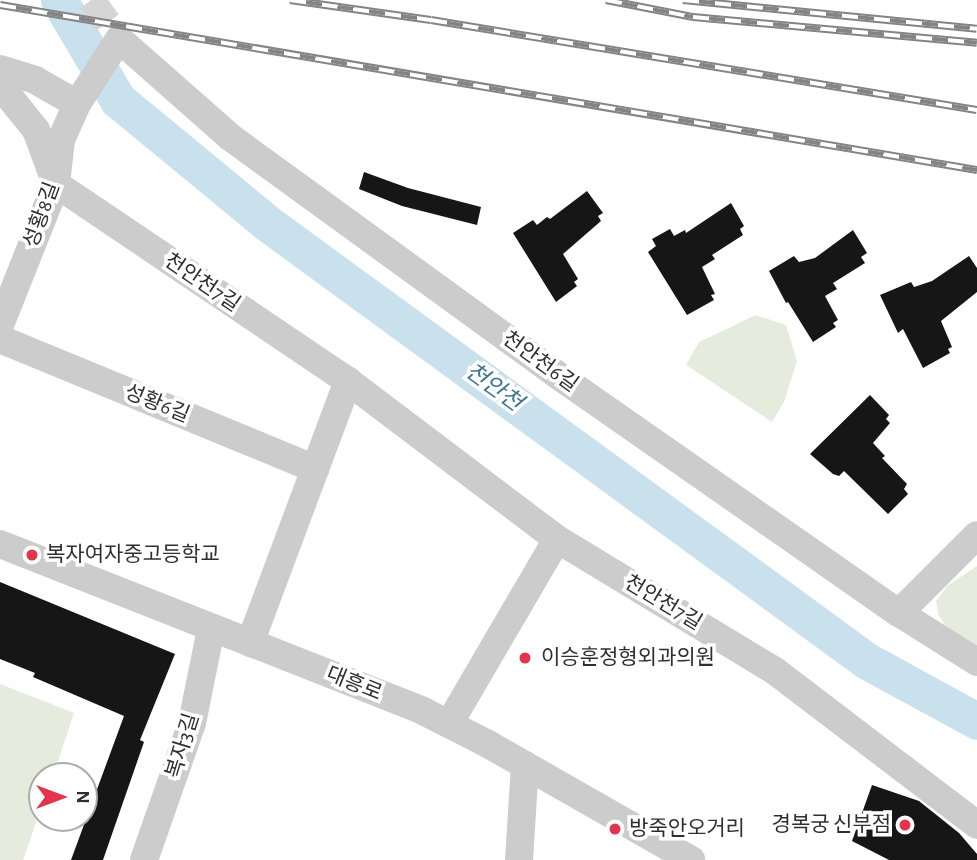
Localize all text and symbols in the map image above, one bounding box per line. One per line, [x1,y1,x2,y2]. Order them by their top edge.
street label: 성황8길 [19,179,65,251]
street label: 천안천7길 [159,248,245,318]
street label: 천안천6길 [497,326,583,398]
water label: 천안천 [459,358,527,418]
street label: 성황6길 [121,380,193,428]
place label: 복자여자중고등학교 [46,542,220,568]
marker: 복자여자중고등학교 [24,547,40,563]
street label: 천안천7길 [620,570,706,636]
place label: 이승훈정형외과의원 [541,645,715,671]
marker: 이승훈정형외과의원 [515,648,535,668]
street label: 대흥로 [322,661,386,707]
street label: 복자3길 [161,710,205,782]
north arrow [28,762,98,832]
text: N [73,790,92,804]
place label: 경복궁 신부점 [772,812,891,838]
place label: 방죽안오거리 [629,816,745,842]
marker: 경복궁 신부점 [897,817,913,833]
marker: 방죽안오거리 [607,821,623,837]

